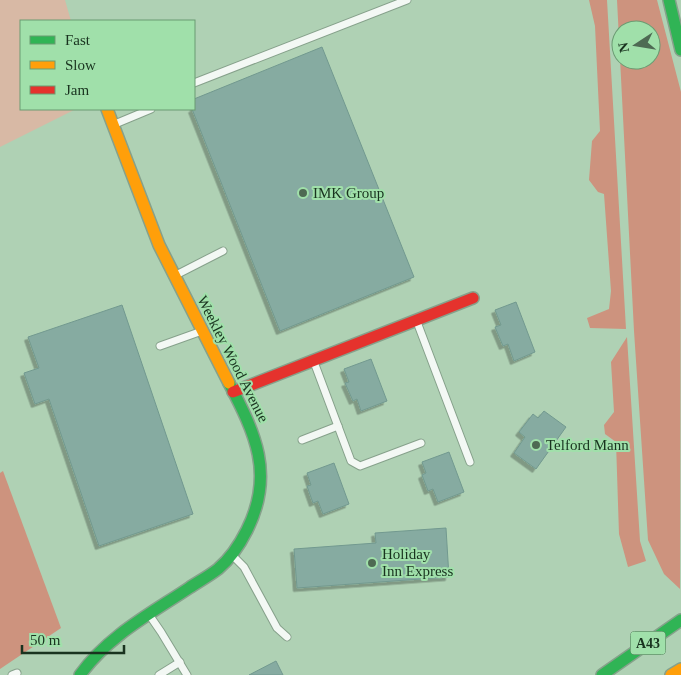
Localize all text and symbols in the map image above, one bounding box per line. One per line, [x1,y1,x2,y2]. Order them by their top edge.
legend [20,20,195,110]
north arrow [611,20,661,70]
text: Fast [65,32,91,48]
text: N [615,41,632,54]
text: Slow [65,57,96,73]
text: Jam [65,82,89,98]
place label: IMK Group [313,185,384,201]
marker: IMK Group [297,187,309,199]
street label: Weekley Wood Avenue [194,293,272,425]
place label: Telford Mann [546,437,629,453]
marker: Telford Mann [530,439,542,451]
place label: Holiday Inn Express [382,546,453,579]
marker: Holiday Inn Express [366,557,378,569]
scale bar [22,622,125,654]
text: 50 m [30,632,61,648]
road number: A43 [630,632,666,654]

